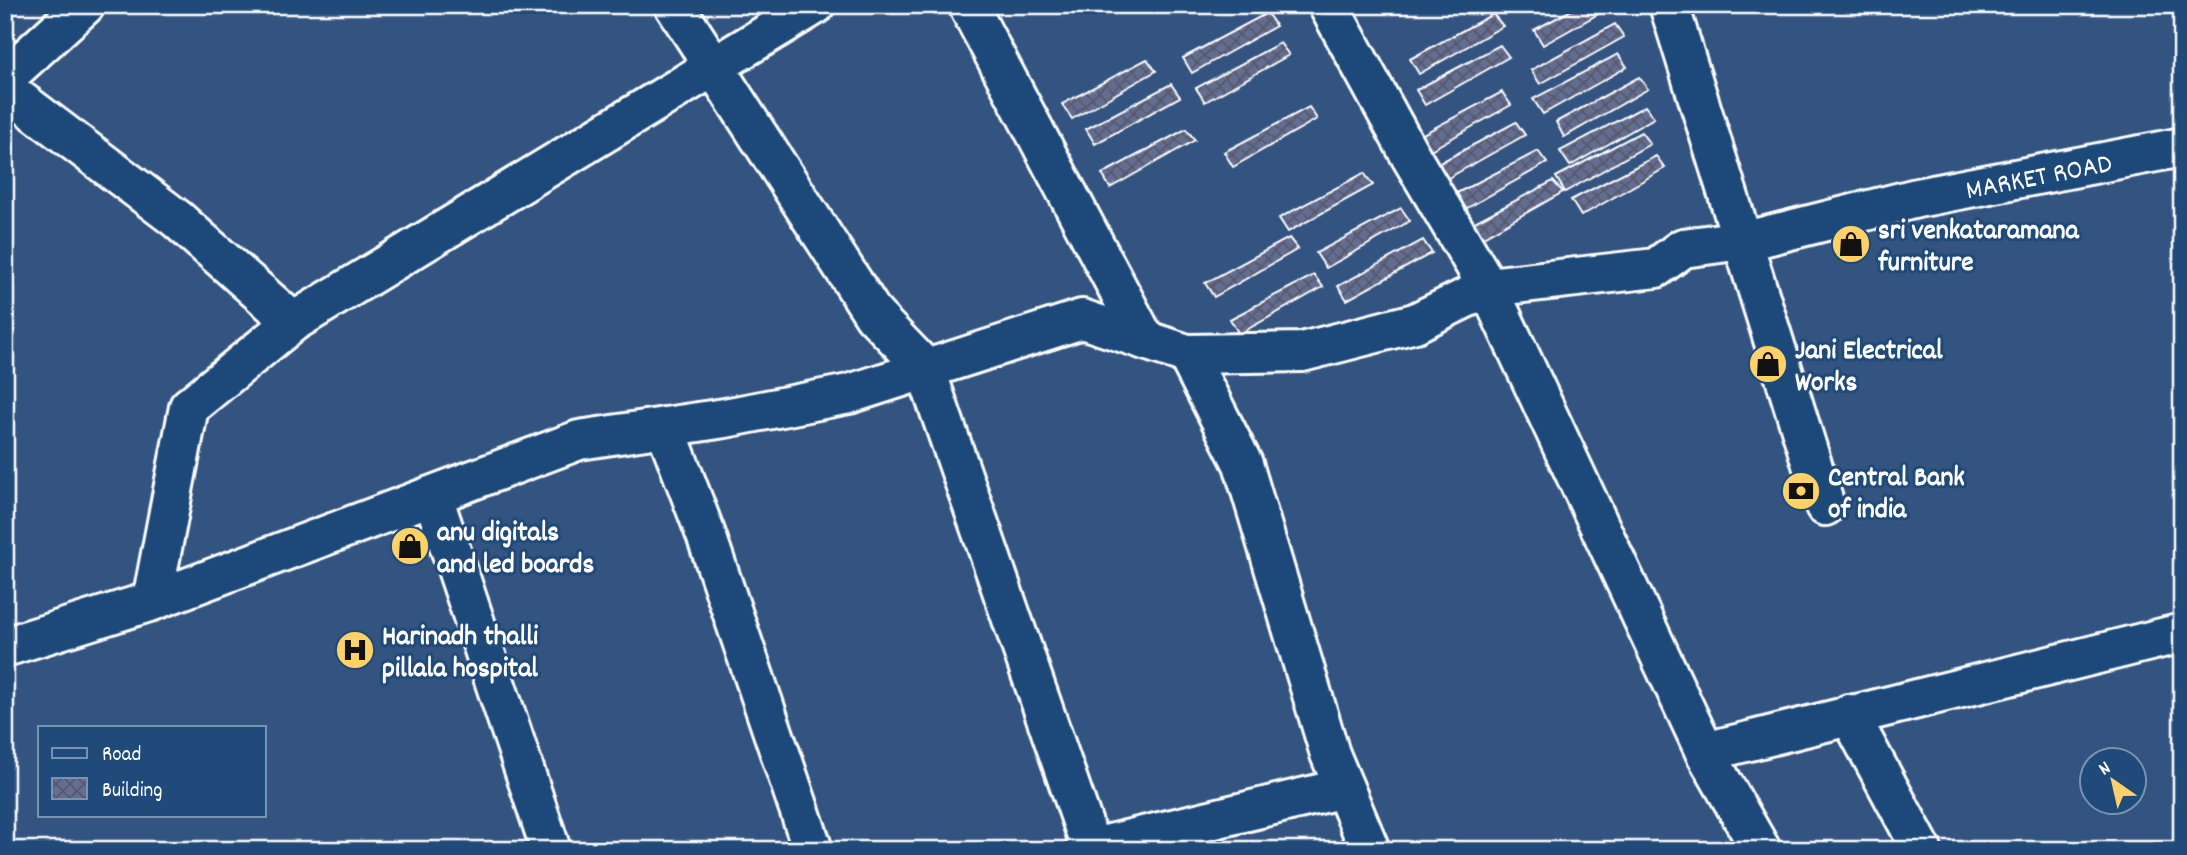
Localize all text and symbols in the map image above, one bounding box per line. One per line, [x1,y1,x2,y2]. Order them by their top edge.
street label: MARKET ROAD [1963,146,2116,213]
place label: sri venkataramana furniture [1877,213,2080,285]
shop icon: sri venkataramana furniture [1830,223,1872,265]
place label: Jani Electrical Works [1795,333,1943,405]
shop icon: Jani Electrical Works [1747,343,1789,385]
place label: Central Bank of india [1828,460,1965,532]
bank icon: Central Bank of india [1780,470,1822,512]
place label: anu digitals and led boards [437,515,594,587]
shop icon: anu digitals and led boards [389,525,431,567]
place label: Harinadh thalli pillala hospital [382,619,538,691]
hospital icon: Harinadh thalli pillala hospital [334,629,376,671]
legend [38,726,266,816]
text: Road [102,741,141,771]
north arrow [2078,746,2148,816]
text: N [2094,756,2117,784]
text: Building [102,777,162,807]

